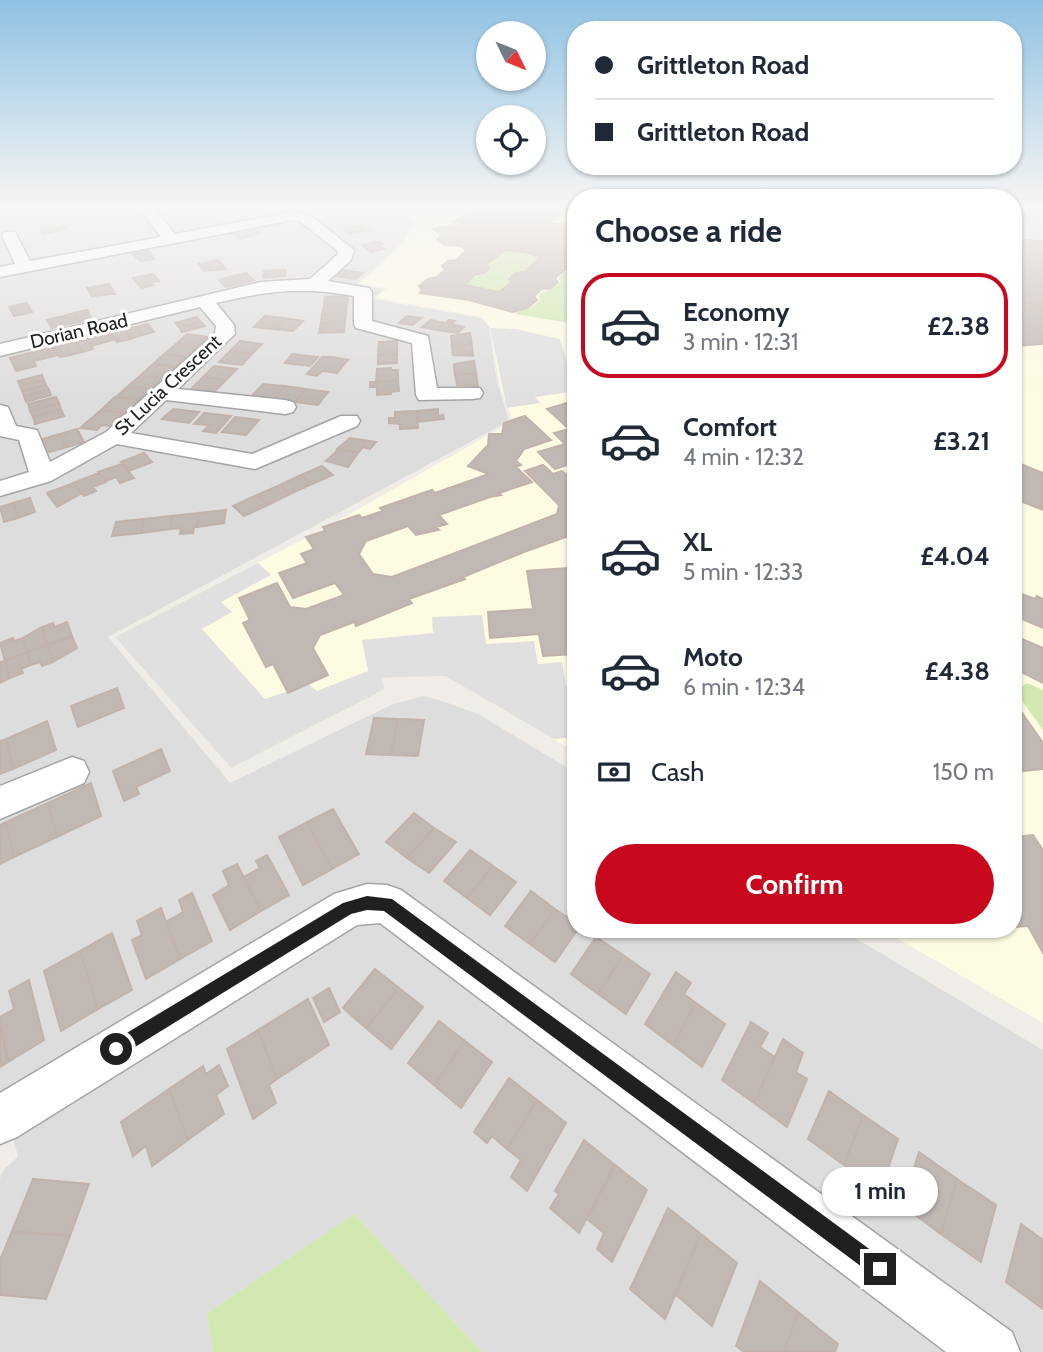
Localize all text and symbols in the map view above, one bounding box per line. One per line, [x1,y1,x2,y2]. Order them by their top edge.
north arrow [476,21,546,91]
map controls [476,21,546,175]
text: Grittleton Road [637,49,809,81]
button: locate [476,105,546,175]
text: Grittleton Road [637,116,809,148]
text: Choose a ride [595,211,782,250]
icon: car [599,294,662,357]
text: Economy [683,296,789,328]
street label: Dorian Road [28,309,130,353]
text: £2.38 [927,310,990,342]
text: 3 min · 12:31 [683,328,799,356]
street label: St Lucia Crescent [110,330,226,440]
icon: car [599,409,662,472]
text: Comfort [683,411,777,443]
text: £3.21 [933,425,990,457]
text: 4 min · 12:32 [683,443,804,471]
icon: car [599,524,662,587]
text: XL [683,526,712,558]
text: £4.04 [920,540,990,572]
text: 5 min · 12:33 [683,558,804,586]
icon: car [599,639,662,702]
text: Moto [683,641,743,673]
text: £4.38 [925,655,990,687]
text: 6 min · 12:34 [683,673,805,701]
icon: cash [595,753,633,791]
text: Cash [651,756,704,788]
text: 150 m [933,758,994,786]
button: Confirm [595,844,994,924]
route start [100,1033,132,1065]
callout: 1 min [822,1168,938,1216]
text: 1 min [854,1177,906,1205]
route end [864,1253,896,1285]

